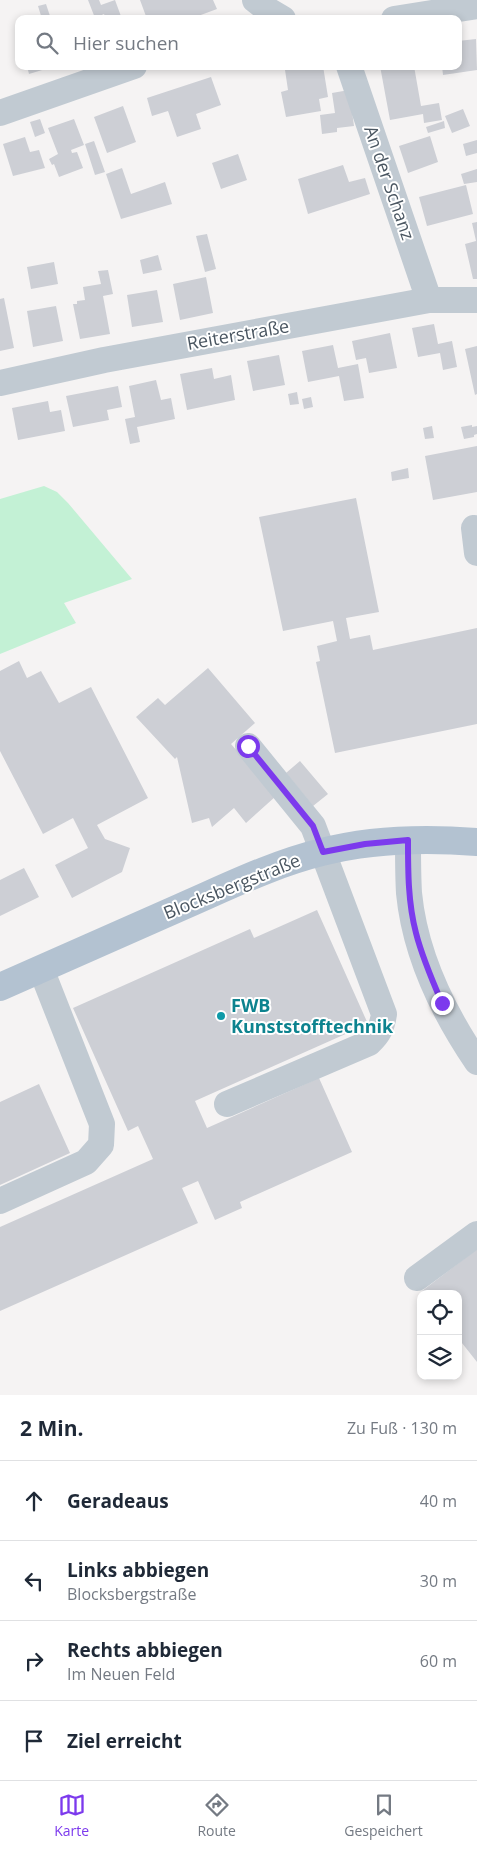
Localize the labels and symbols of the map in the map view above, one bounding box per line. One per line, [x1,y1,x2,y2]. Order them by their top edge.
street label: An der Schanz [359,122,421,243]
street label: Reiterstraße [185,313,291,355]
route start [237,735,260,758]
street label: Blocksbergstraße [160,848,304,924]
route end [431,992,454,1015]
place label: FWB Kunststofftechnik [231,993,394,1038]
marker: FWB Kunststofftechnik [215,1010,227,1022]

